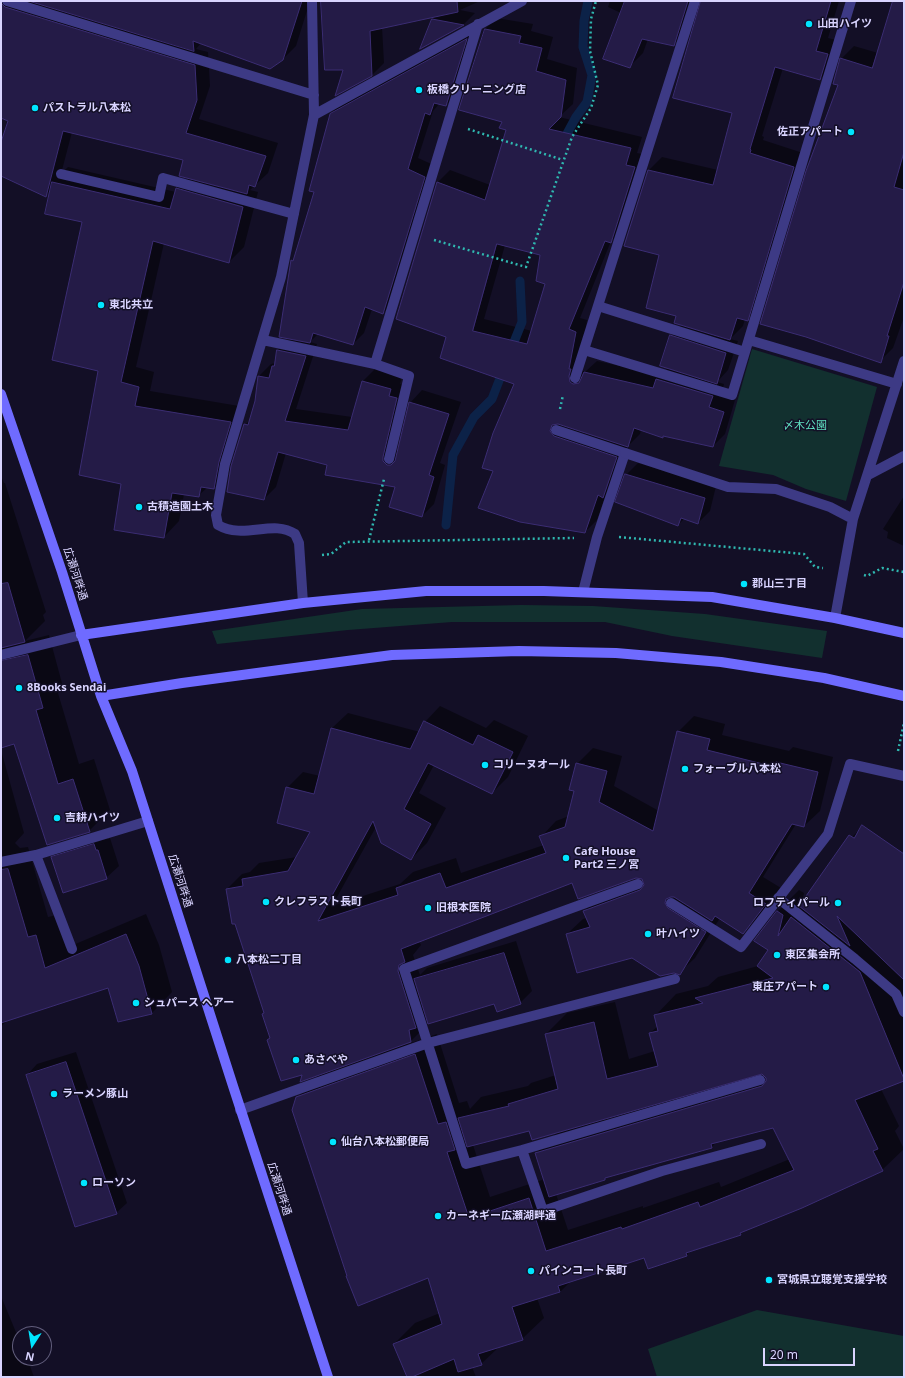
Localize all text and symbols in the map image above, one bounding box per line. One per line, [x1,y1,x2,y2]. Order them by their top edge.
place label: 山田ハイツ [817,17,872,31]
marker: 山田ハイツ [804,19,814,29]
place label: 板橋クリーニング店 [427,83,526,97]
marker: 板橋クリーニング店 [414,85,424,95]
place label: パストラル八本松 [43,101,131,115]
marker: パストラル八本松 [30,103,40,113]
place label: 佐正アパート [777,125,843,139]
marker: 佐正アパート [846,127,856,137]
place label: 東北共立 [109,298,153,312]
marker: 東北共立 [96,300,106,310]
park label: 〆木公園 [783,419,827,433]
place label: 古積造園土木 [147,500,213,514]
marker: 古積造園土木 [134,502,144,512]
street label: 広瀬河畔通 [60,546,90,602]
place label: 郡山三丁目 [752,577,807,591]
marker: 郡山三丁目 [739,579,749,589]
place label: 8Books Sendai [27,681,106,695]
marker: 8Books Sendai [14,683,24,693]
place label: コリーヌオール [493,758,570,772]
marker: コリーヌオール [480,760,490,770]
place label: フォーブル八本松 [693,762,781,776]
marker: フォーブル八本松 [680,764,690,774]
place label: 吉耕ハイツ [65,811,120,825]
marker: 吉耕ハイツ [52,813,62,823]
place label: Cafe House Part2 三ノ宮 [574,845,639,871]
street label: 広瀬河畔通 [165,853,195,909]
marker: Cafe House Part2 三ノ宮 [561,853,571,863]
place label: クレフラスト長町 [274,895,362,909]
place label: ロフティパール [753,896,830,910]
marker: クレフラスト長町 [261,897,271,907]
marker: ロフティパール [833,898,843,908]
place label: 旧根本医院 [436,901,491,915]
marker: 旧根本医院 [423,903,433,913]
place label: 叶ハイツ [656,927,700,941]
marker: 叶ハイツ [643,929,653,939]
place label: 東区集会所 [785,948,840,962]
marker: 東区集会所 [772,950,782,960]
place label: 八本松二丁目 [236,953,302,967]
marker: 八本松二丁目 [223,955,233,965]
place label: 東庄アパート [752,980,818,994]
marker: 東庄アパート [821,982,831,992]
place label: シュパース ヘアー [144,996,234,1010]
marker: シュパース ヘアー [131,998,141,1008]
place label: あさべや [304,1053,348,1067]
marker: あさべや [291,1055,301,1065]
place label: ラーメン豚山 [62,1087,128,1101]
marker: ラーメン豚山 [49,1089,59,1099]
place label: 仙台八本松郵便局 [341,1135,429,1149]
marker: 仙台八本松郵便局 [328,1137,338,1147]
street label: 広瀬河畔通 [264,1161,294,1217]
place label: ローソン [92,1176,136,1190]
marker: ローソン [79,1178,89,1188]
place label: カーネギー広瀬湖畔通 [446,1209,556,1223]
marker: カーネギー広瀬湖畔通 [433,1211,443,1221]
place label: パインコート長町 [539,1264,627,1278]
marker: パインコート長町 [526,1266,536,1276]
place label: 宮城県立聴覚支援学校 [777,1273,887,1287]
marker: 宮城県立聴覚支援学校 [764,1275,774,1285]
north arrow [12,1326,52,1366]
scale bar [765,1340,857,1366]
text: 20 m [770,1346,798,1363]
text: N [24,1349,36,1366]

